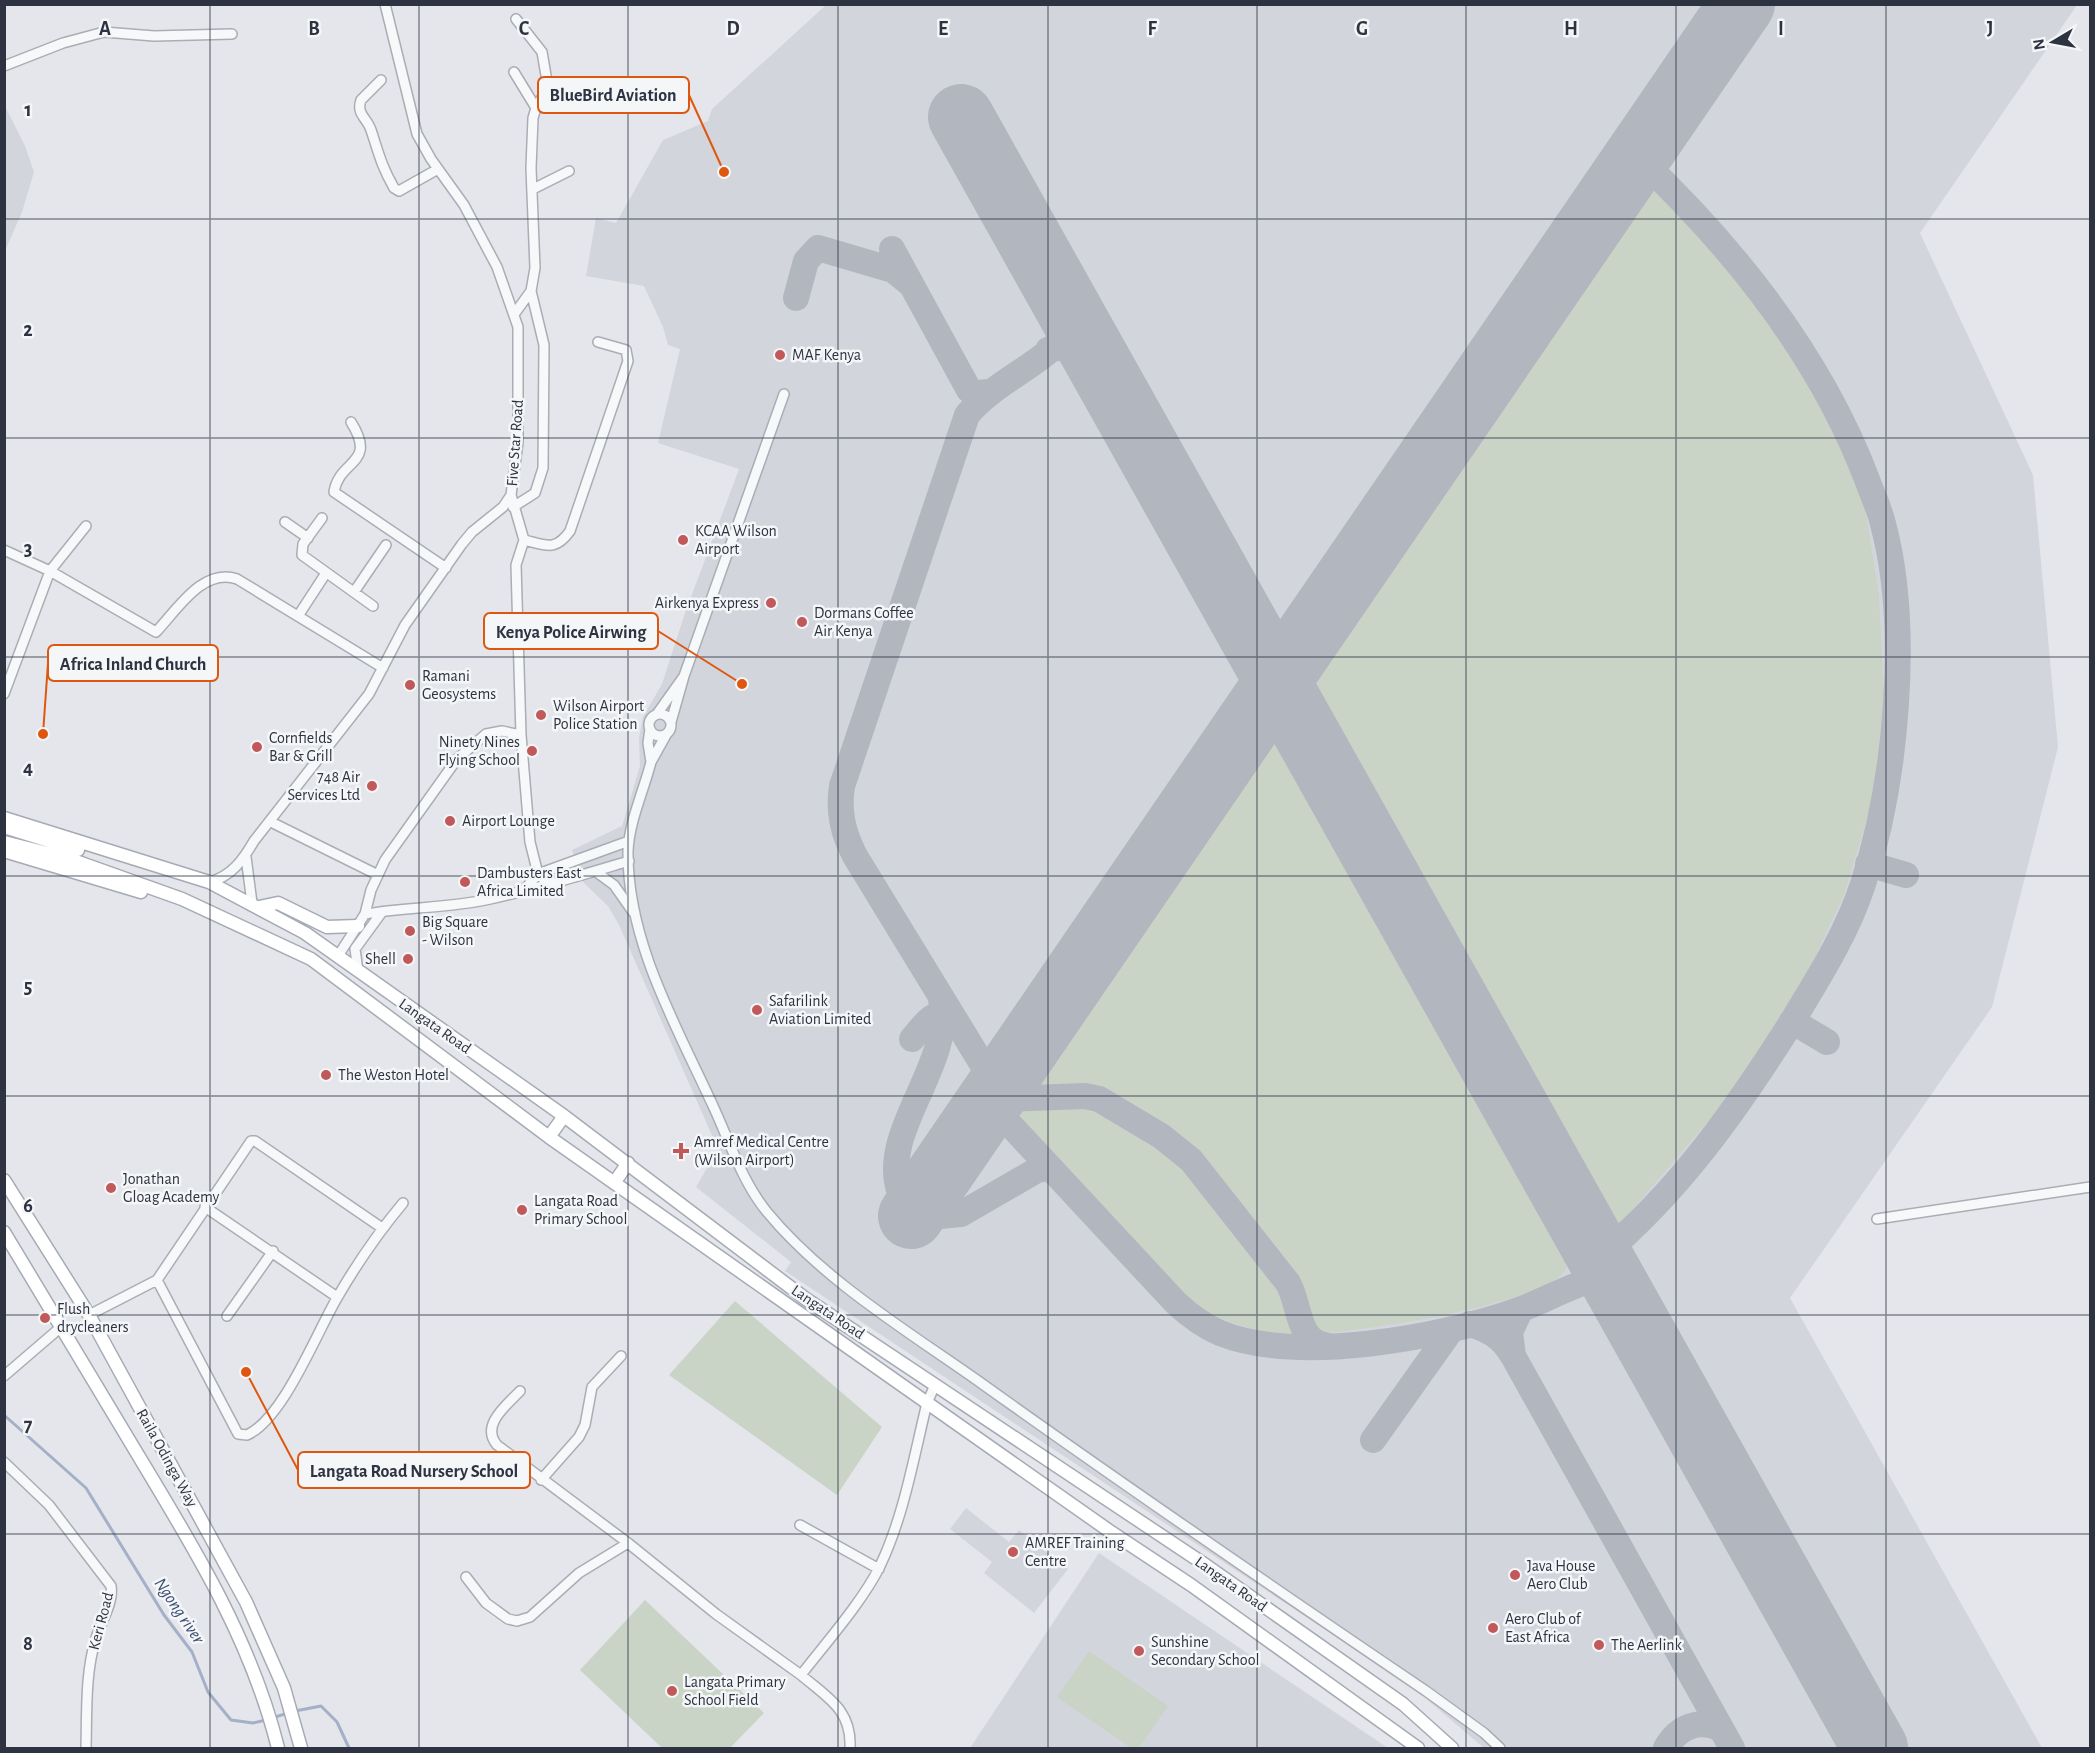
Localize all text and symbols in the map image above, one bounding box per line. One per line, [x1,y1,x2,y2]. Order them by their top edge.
north arrow [2023,12,2083,72]
text: A [99,19,111,39]
text: B [308,19,320,39]
text: C [519,19,530,39]
text: D [726,19,740,39]
text: E [938,19,948,39]
text: F [1147,19,1157,39]
text: G [1356,19,1368,39]
text: H [1564,19,1578,39]
text: I [1778,19,1784,39]
text: J [1987,19,1993,39]
text: N [2030,38,2048,51]
callout: BlueBird Aviation [538,77,689,113]
text: BlueBird Aviation [550,87,676,105]
text: 1 [24,100,32,120]
text: 2 [23,320,33,340]
place label: MAF Kenya [792,347,861,364]
marker: MAF Kenya [773,348,787,362]
street label: Five Star Road [504,399,526,487]
place label: KCAA Wilson Airport [695,523,777,557]
marker: KCAA Wilson Airport [676,533,690,547]
text: 3 [24,539,32,559]
place label: Airkenya Express [655,595,759,612]
marker: Airkenya Express [764,596,778,610]
place label: Dormans Coffee Air Kenya [814,605,914,640]
callout: Kenya Police Airwing [484,613,658,649]
marker: Dormans Coffee Air Kenya [795,615,809,629]
text: Kenya Police Airwing [496,624,647,642]
callout: Africa Inland Church [48,645,218,681]
text: Africa Inland Church [60,656,206,674]
place label: Ramani Geosystems [422,668,496,703]
marker: Ramani Geosystems [403,678,417,692]
place label: Wilson Airport Police Station [553,698,644,732]
marker: Wilson Airport Police Station [534,708,548,722]
place label: Cornfields Bar & Grill [269,730,333,764]
place label: Ninety Nines Flying School [438,734,520,769]
marker: Cornfields Bar & Grill [250,740,264,754]
marker: Ninety Nines Flying School [525,744,539,758]
text: 4 [23,758,33,778]
place label: 748 Air Services Ltd [287,769,361,803]
marker: 748 Air Services Ltd [365,779,379,793]
place label: Airport Lounge [462,813,555,829]
marker: Airport Lounge [443,814,457,828]
place label: Dambusters East Africa Limited [477,865,581,899]
marker: Dambusters East Africa Limited [458,875,472,889]
place label: Big Square - Wilson [422,914,488,948]
marker: Big Square - Wilson [403,924,417,938]
place label: Shell [365,951,396,967]
marker: Shell [401,952,415,966]
text: 5 [24,977,32,997]
place label: Safarilink Aviation Limited [769,993,871,1027]
street label: Langata Road [396,995,474,1057]
marker: Safarilink Aviation Limited [750,1003,764,1017]
place label: The Weston Hotel [338,1067,449,1083]
marker: The Weston Hotel [319,1068,333,1082]
place label: Amref Medical Centre (Wilson Airport) [694,1134,829,1168]
marker: Amref Medical Centre (Wilson Airport) [672,1142,690,1160]
place label: Jonathan Gloag Academy [123,1171,220,1206]
marker: Jonathan Gloag Academy [104,1181,118,1195]
place label: Langata Road Primary School [534,1193,627,1228]
text: 6 [23,1196,33,1216]
marker: Langata Road Primary School [515,1203,529,1217]
street label: Langata Road [789,1282,867,1342]
place label: Flush drycleaners [57,1301,129,1336]
marker: Flush drycleaners [38,1311,52,1325]
street label: Raila Odinga Way [133,1406,201,1510]
text: 7 [24,1415,33,1435]
callout: Langata Road Nursery School [298,1452,530,1488]
text: Langata Road Nursery School [310,1463,518,1481]
place label: AMREF Training Centre [1025,1535,1125,1569]
marker: AMREF Training Centre [1006,1545,1020,1559]
street label: Langata Road [1192,1553,1270,1615]
place label: Java House Aero Club [1527,1558,1595,1592]
marker: Java House Aero Club [1508,1568,1522,1582]
water label: Ngong river [151,1575,208,1648]
street label: Keri Road [86,1590,116,1652]
place label: Aero Club of East Africa [1505,1611,1582,1645]
marker: Aero Club of East Africa [1486,1621,1500,1635]
text: 8 [23,1634,33,1654]
place label: Sunshine Secondary School [1151,1634,1259,1669]
place label: The Aerlink [1611,1637,1683,1653]
marker: The Aerlink [1592,1638,1606,1652]
marker: Sunshine Secondary School [1132,1644,1146,1658]
place label: Langata Primary School Field [684,1674,786,1708]
marker: Langata Primary School Field [665,1684,679,1698]

